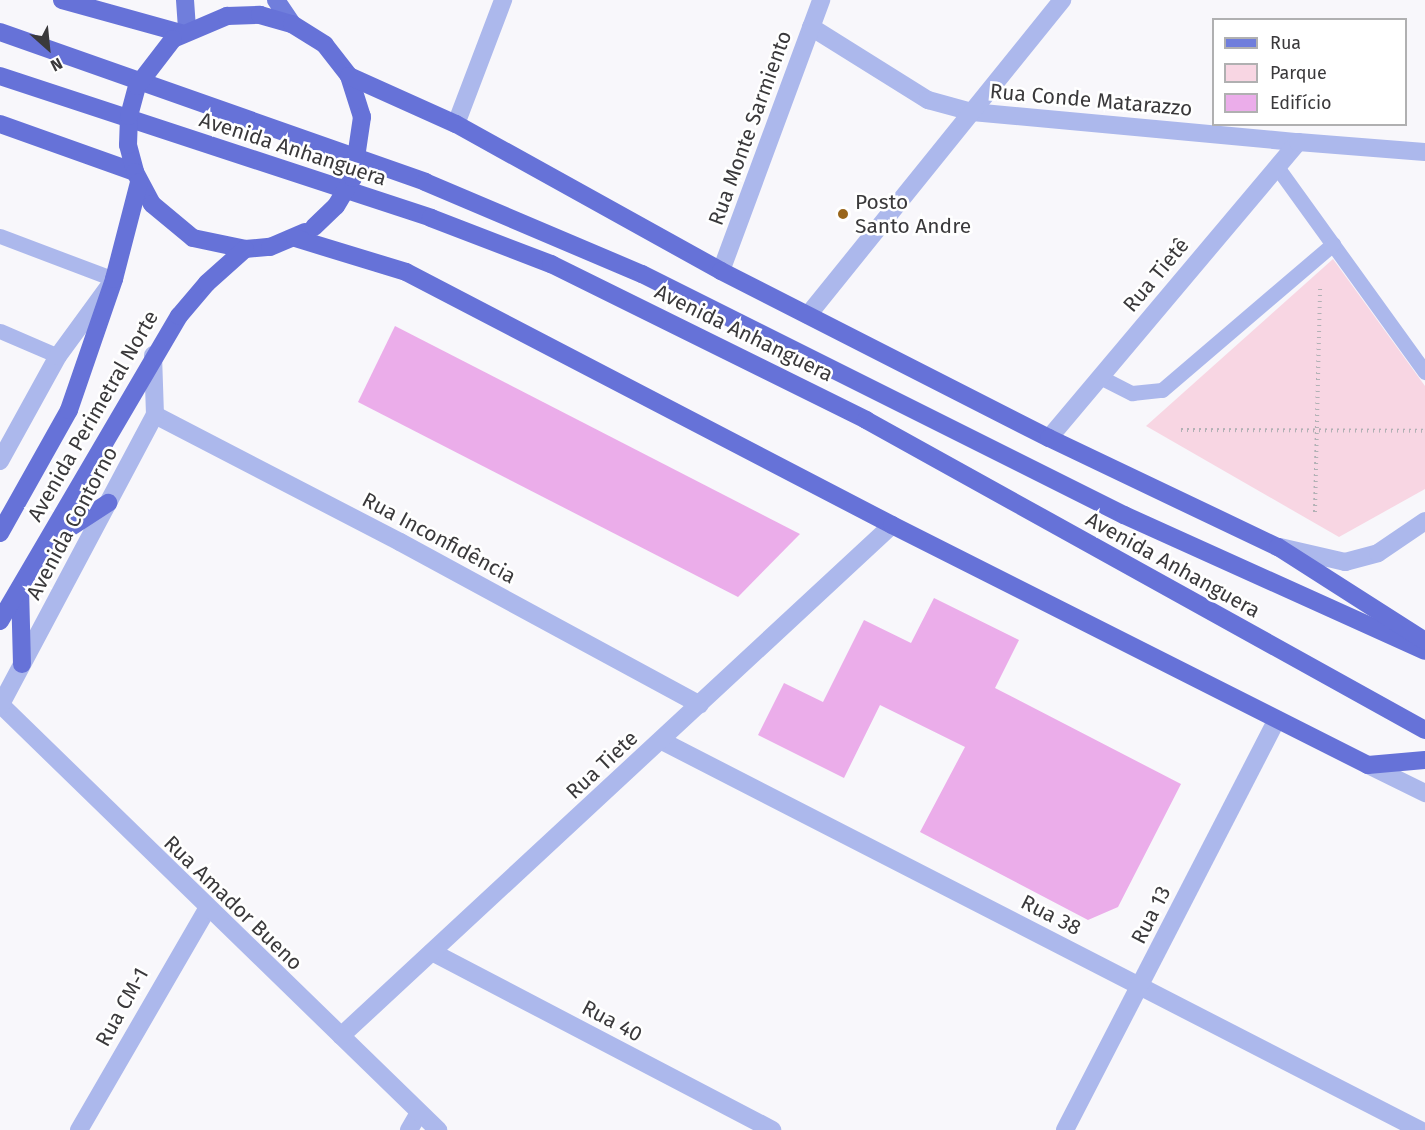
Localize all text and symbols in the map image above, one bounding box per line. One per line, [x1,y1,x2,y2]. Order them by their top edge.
north arrow [18,18,78,78]
legend [1212,18,1407,126]
street label: Rua Monte Sarmiento [703,27,797,229]
text: Rua [1270,32,1301,54]
text: N [47,54,65,75]
text: Parque [1270,62,1327,84]
street label: Rua Conde Matarazzo [989,79,1193,121]
text: Edifício [1270,92,1332,114]
street label: Avenida Anhanguera [196,107,390,191]
place label: Posto Santo Andre [855,189,971,239]
marker: Posto Santo Andre [836,207,850,221]
street label: Rua Tietê [1118,233,1194,317]
street label: Avenida Anhanguera [651,279,837,387]
street label: Avenida Perimetral Norte [22,306,164,526]
street label: Avenida Contorno [21,442,123,604]
street label: Rua Inconfidência [358,487,520,589]
street label: Avenida Anhanguera [1082,507,1264,623]
street label: Rua Tiete [561,725,643,805]
street label: Rua Amador Bueno [158,830,308,976]
street label: Rua 13 [1126,882,1176,948]
street label: Rua 38 [1017,889,1085,941]
street label: Rua CM-1 [90,963,154,1051]
street label: Rua 40 [577,995,647,1047]

